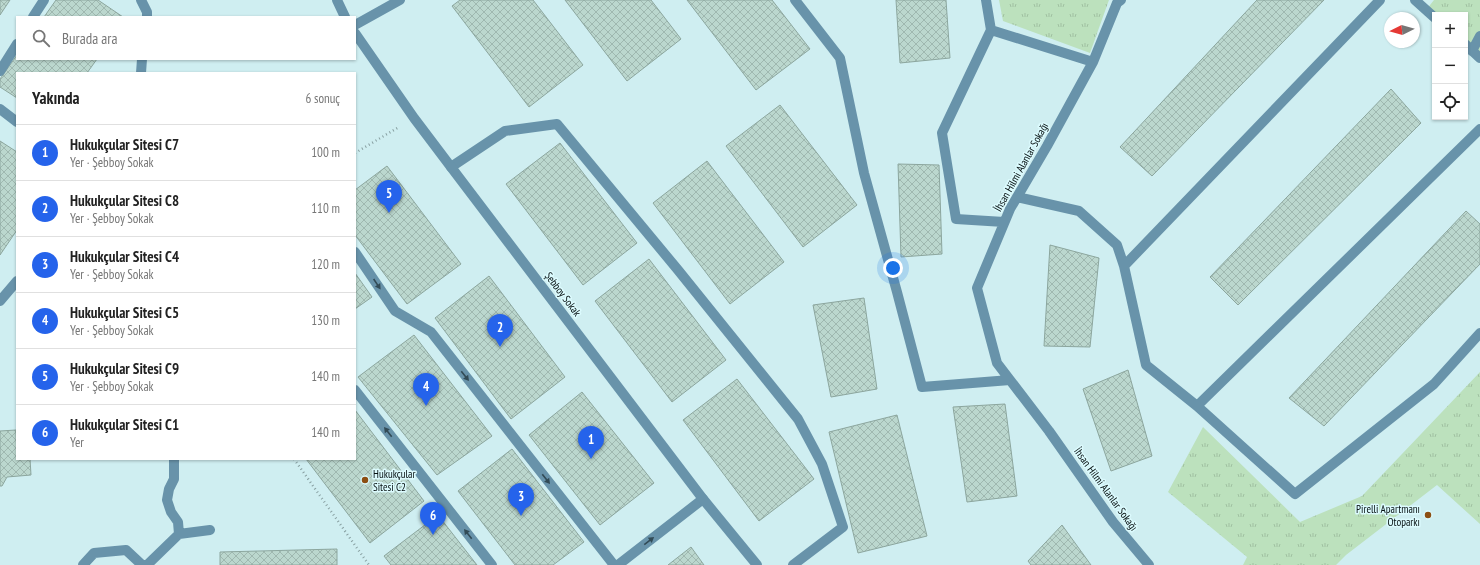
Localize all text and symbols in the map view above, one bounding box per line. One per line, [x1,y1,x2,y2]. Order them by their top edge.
north arrow [1384,12,1420,48]
map controls [1432,12,1468,120]
button: + [1432,12,1468,48]
search box [16,16,356,60]
icon: search [30,27,52,49]
text: Burada ara [62,29,117,48]
button: − [1432,48,1468,84]
button: locate [1432,84,1468,120]
text: Yakında [32,87,79,109]
text: 6 sonuç [305,90,340,107]
street label: İhsan Hilmi Alanlar Sokağı [991,120,1051,214]
text: Hukukçular Sitesi C7 [70,135,179,154]
text: 1 [42,144,48,161]
text: 100 m [311,144,340,161]
text: Yer · Şebboy Sokak [70,154,154,171]
pin: 5 [376,180,402,213]
text: Hukukçular Sitesi C8 [70,191,179,210]
text: 2 [42,200,48,217]
text: 110 m [311,200,340,217]
text: Yer · Şebboy Sokak [70,210,154,227]
text: Hukukçular Sitesi C4 [70,247,179,266]
text: 3 [42,256,48,273]
text: 120 m [311,256,340,273]
your location [883,258,903,278]
text: Yer · Şebboy Sokak [70,266,154,283]
street label: Şebboy Sokak [542,269,585,320]
one-way arrow [373,279,381,289]
text: Hukukçular Sitesi C5 [70,303,179,322]
text: 4 [42,312,48,329]
text: 130 m [311,312,340,329]
pin: 2 [487,314,513,347]
text: Yer · Şebboy Sokak [70,322,154,339]
text: Hukukçular Sitesi C9 [70,359,179,378]
text: 5 [42,368,48,385]
text: 140 m [311,368,340,385]
one-way arrow [461,371,470,382]
pin: 4 [413,373,439,406]
text: Yer · Şebboy Sokak [70,378,154,395]
text: Hukukçular Sitesi C1 [70,415,179,434]
text: 6 [42,424,48,441]
text: 140 m [311,424,340,441]
one-way arrow [384,426,392,437]
pin: 1 [578,426,604,459]
text: Yer [70,434,84,451]
street label: İhsan Hilmi Alanlar Sokağı [1071,445,1141,533]
place label: Hukukçular Sitesi C2 [373,467,416,494]
one-way arrow [542,473,550,484]
marker: Hukukçular Sitesi C2 [360,475,370,485]
pin: 3 [508,483,534,516]
pin: 6 [420,502,446,535]
place label: Pirelli Apartmanı Otoparkı [1356,502,1420,529]
marker: Pirelli Apartmanı Otoparkı [1423,510,1433,520]
one-way arrow [464,529,472,540]
one-way arrow [643,537,654,545]

